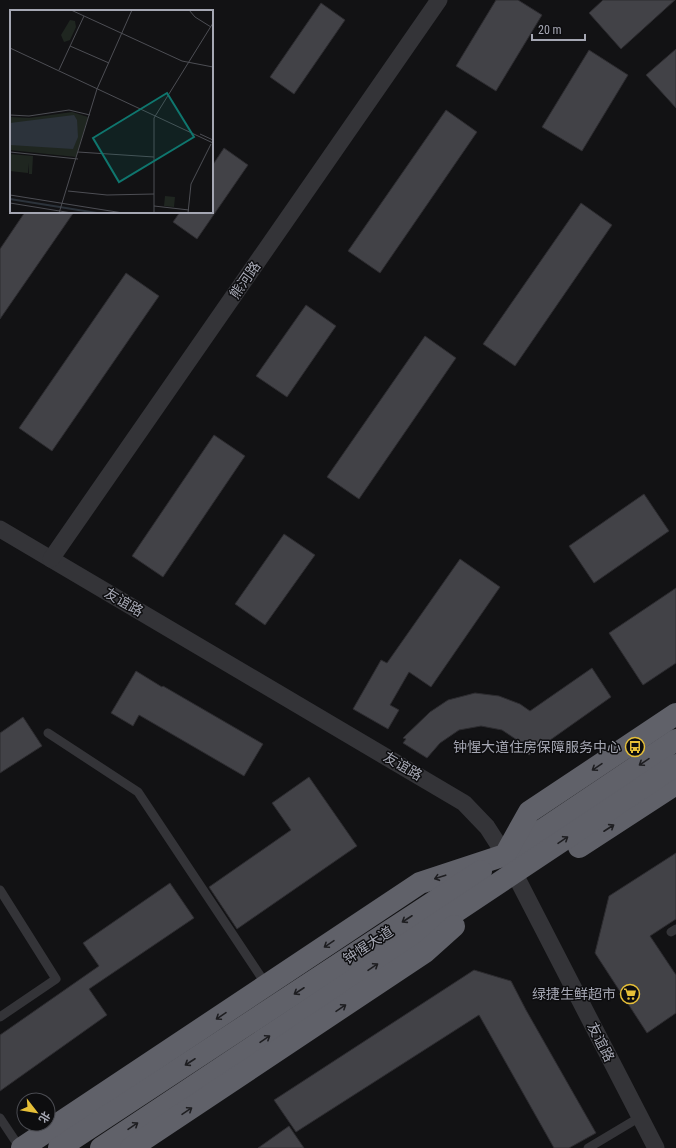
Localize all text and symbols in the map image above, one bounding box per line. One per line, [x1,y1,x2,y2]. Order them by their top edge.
inset map [10,10,213,213]
scale bar [532,16,585,42]
text: 20 m [538,23,562,37]
street label: 熊河路 [226,258,264,302]
street label: 友谊路 [102,585,146,619]
bus stop icon: 钟惺大道住房保障服务中心 [624,736,646,758]
place label: 钟惺大道住房保障服务中心 [453,739,621,755]
street label: 友谊路 [381,749,425,783]
one-way arrow [638,758,649,766]
one-way arrow [591,763,603,771]
one-way arrow [603,824,614,832]
one-way arrow [557,836,568,844]
one-way arrow [433,874,446,881]
one-way arrow [402,915,413,923]
street label: 钟惺大道 [340,923,396,967]
one-way arrow [324,940,335,948]
one-way arrow [367,962,379,970]
supermarket icon: 绿捷生鲜超市 [619,983,641,1005]
one-way arrow [293,986,304,995]
place label: 绿捷生鲜超市 [532,986,616,1002]
one-way arrow [336,1004,347,1012]
one-way arrow [216,1012,227,1020]
street label: 友谊路 [584,1020,618,1064]
one-way arrow [259,1035,270,1043]
one-way arrow [185,1058,196,1066]
north arrow [16,1092,56,1132]
one-way arrow [181,1107,192,1115]
text: 北 [36,1109,53,1125]
one-way arrow [127,1122,138,1130]

